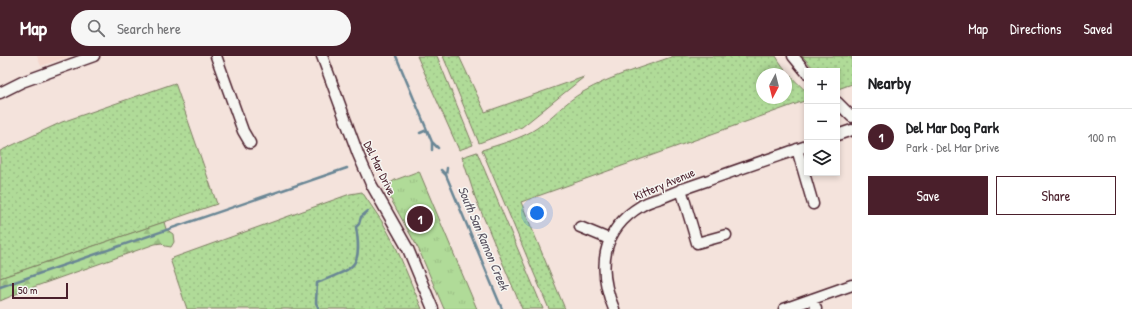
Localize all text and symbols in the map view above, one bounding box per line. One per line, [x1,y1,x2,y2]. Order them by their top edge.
search box [71,10,351,46]
text: Map [20,15,47,41]
icon: search [85,17,107,39]
text: Search here [117,18,181,39]
text: Map [968,19,988,38]
text: Directions [1010,19,1061,38]
text: Saved [1083,19,1112,38]
north arrow [756,68,792,104]
map controls [804,68,840,176]
button: + [804,68,840,104]
text: Nearby [868,71,911,94]
button: − [804,104,840,140]
text: Del Mar Dog Park [906,117,999,138]
text: 1 [879,128,883,146]
text: 100 m [1088,128,1116,146]
street label: Del Mar Drive [360,138,400,198]
text: Park · Del Mar Drive [906,138,999,156]
button: layers [804,140,840,176]
street label: Kittery Avenue [631,163,697,205]
button: Save [868,176,988,215]
button: Share [996,176,1116,215]
water label: South San Ramon Creek [454,183,515,294]
your location [527,203,547,223]
pin: 1 [407,204,433,234]
scale bar [12,281,68,300]
text: 50 m [18,283,38,297]

